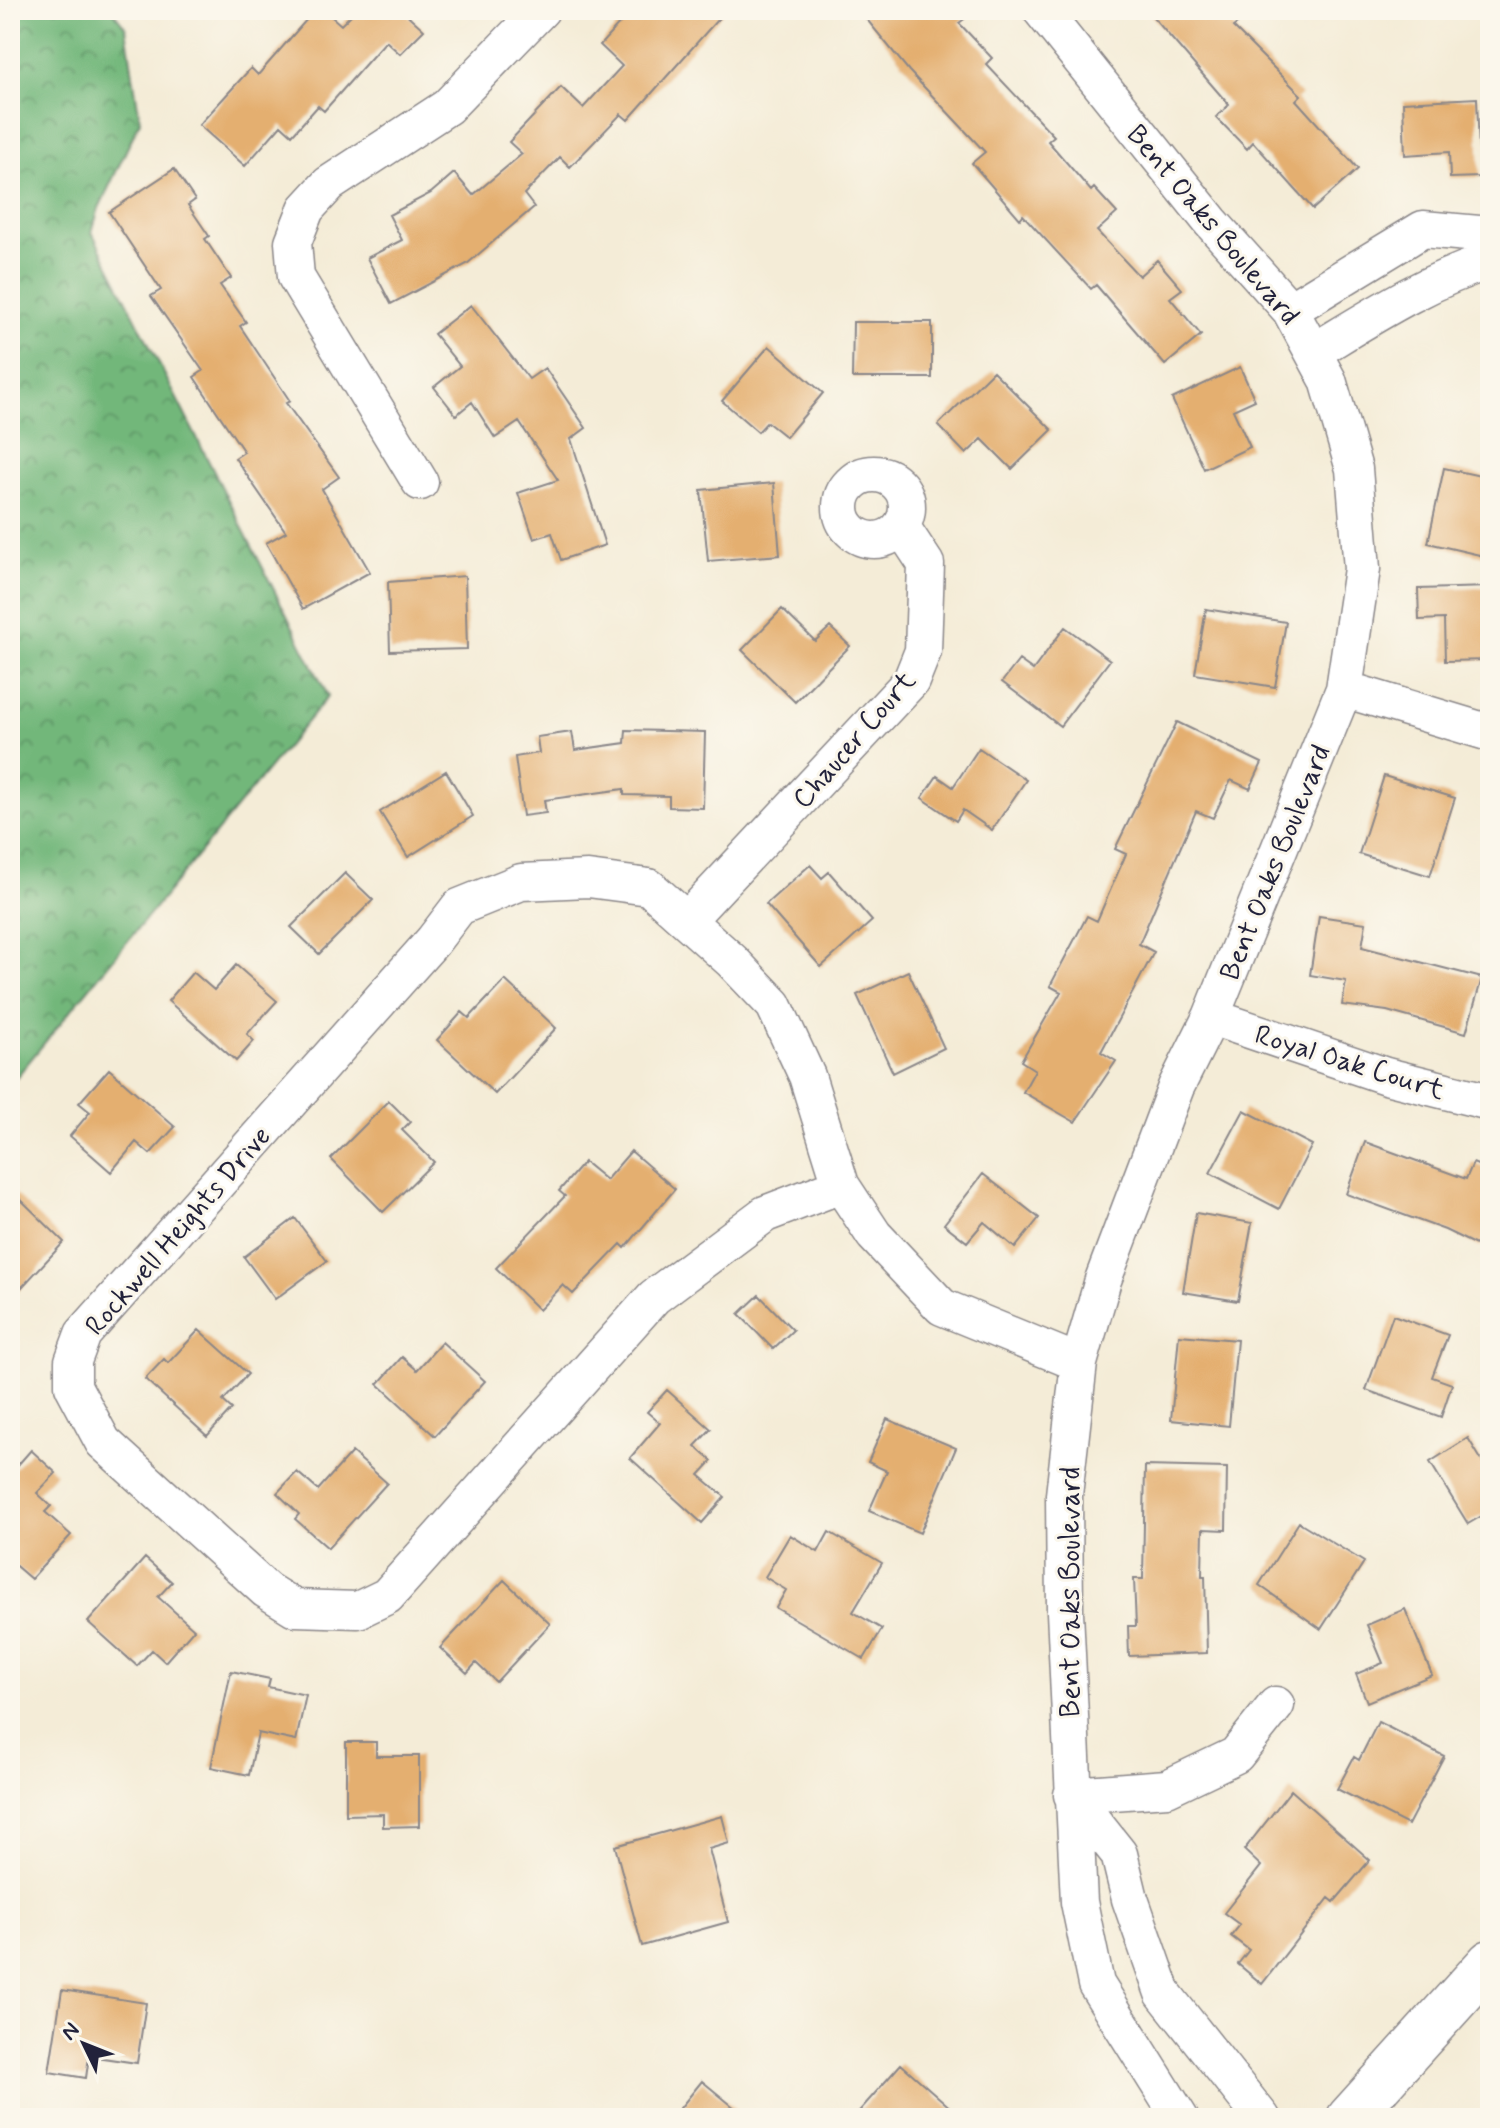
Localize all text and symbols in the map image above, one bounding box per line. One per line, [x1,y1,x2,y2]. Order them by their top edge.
street label: Bent Oaks Boulevard [1117,118,1307,334]
street label: Chaucer Court [785,664,925,817]
street label: Bent Oaks Boulevard [1212,740,1340,986]
street label: Royal Oak Court [1250,1017,1449,1110]
street label: Rockwell Heights Drive [78,1119,280,1344]
street label: Bent Oaks Boulevard [1053,1467,1090,1717]
north arrow [44,2004,124,2084]
text: N [56,2017,86,2047]

